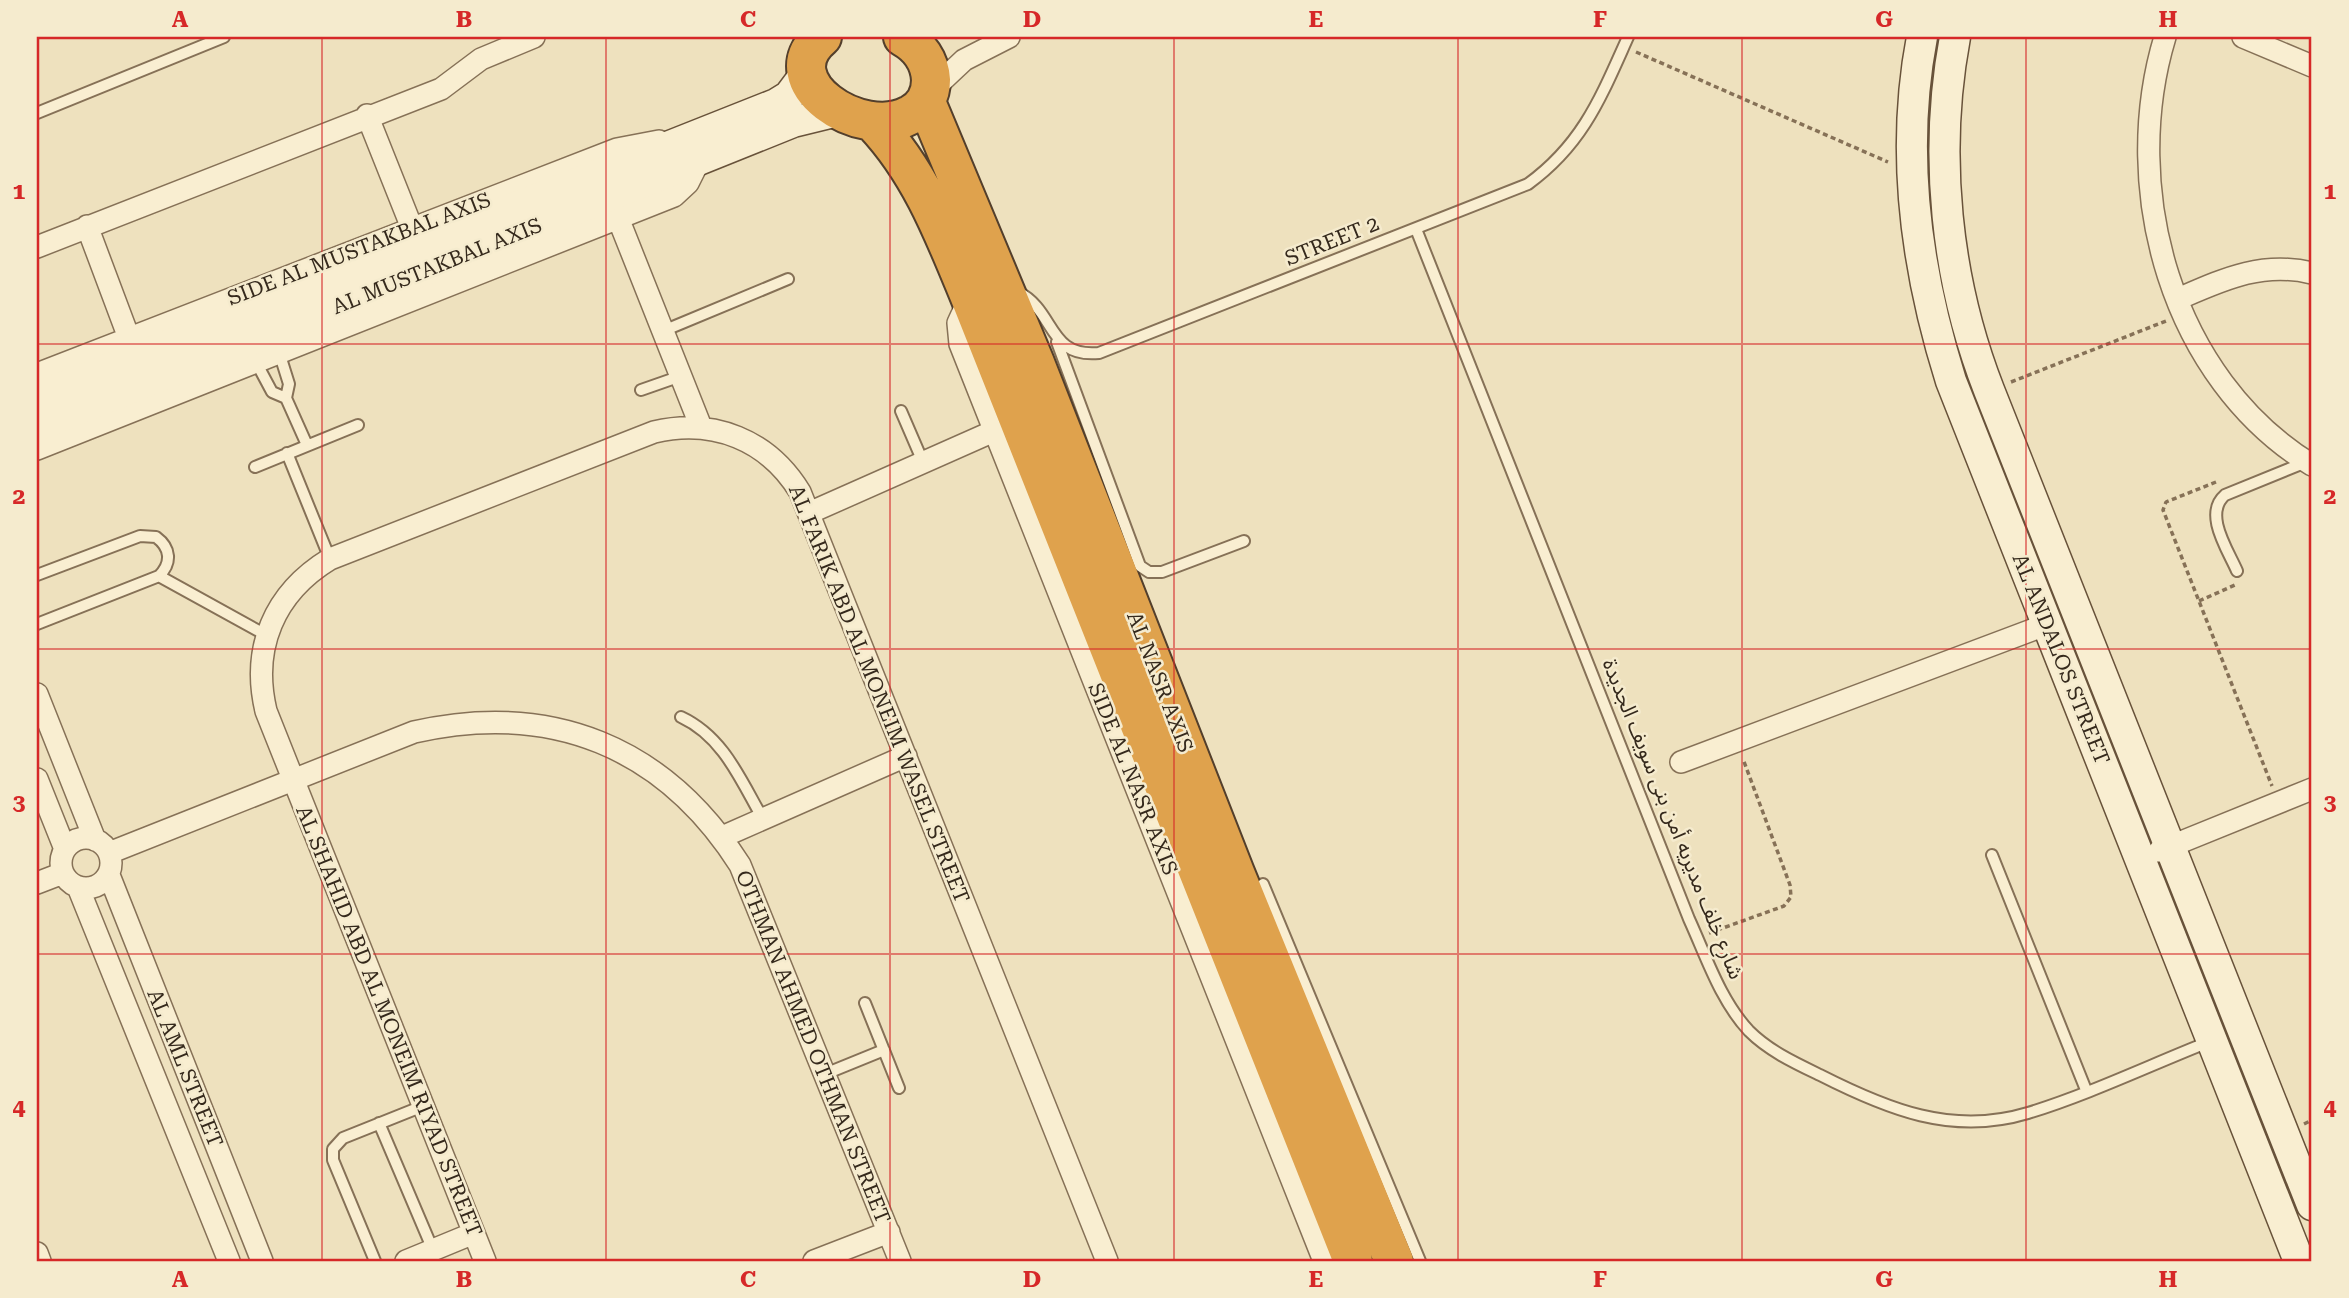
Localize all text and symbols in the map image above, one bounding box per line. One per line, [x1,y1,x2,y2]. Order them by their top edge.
text: A [172,6,189,33]
text: B [456,6,472,33]
text: C [740,6,756,33]
text: D [1023,6,1041,33]
text: E [1309,6,1323,33]
text: F [1593,6,1607,33]
text: G [1875,6,1893,33]
text: H [2159,6,2178,33]
text: 1 [13,178,26,205]
text: 1 [2324,178,2337,205]
street label: SIDE AL MUSTAKBAL AXIS [224,187,494,311]
street label: STREET 2 [1281,211,1383,271]
street label: AL MUSTAKBAL AXIS [328,212,546,320]
street label: AL FARIK ABD AL MONEIM WASEL STREET [784,481,974,907]
text: 2 [13,483,25,510]
text: 2 [2324,483,2336,510]
street label: AL ANDALOS STREET [2008,550,2114,768]
street label: AL NASR AXIS [1122,608,1198,756]
street label: شارع خلف مديريه أمن بنى سويف الجديدة [1595,655,1749,984]
street label: SIDE AL NASR AXIS [1083,679,1183,879]
text: 3 [13,789,26,816]
text: 3 [2324,789,2337,816]
street label: AL SHAHID ABD AL MONEIM RIYAD STREET [291,802,487,1240]
street label: OTHMAN AHMED OTHMAN STREET [731,867,895,1227]
street label: AL AML STREET [142,986,228,1150]
text: 4 [13,1094,26,1121]
text: 4 [2324,1094,2337,1121]
text: A [172,1266,189,1293]
text: B [456,1266,472,1293]
text: C [740,1266,756,1293]
text: D [1023,1266,1041,1293]
text: E [1309,1266,1323,1293]
text: F [1593,1266,1607,1293]
text: G [1875,1266,1893,1293]
text: H [2159,1266,2178,1293]

